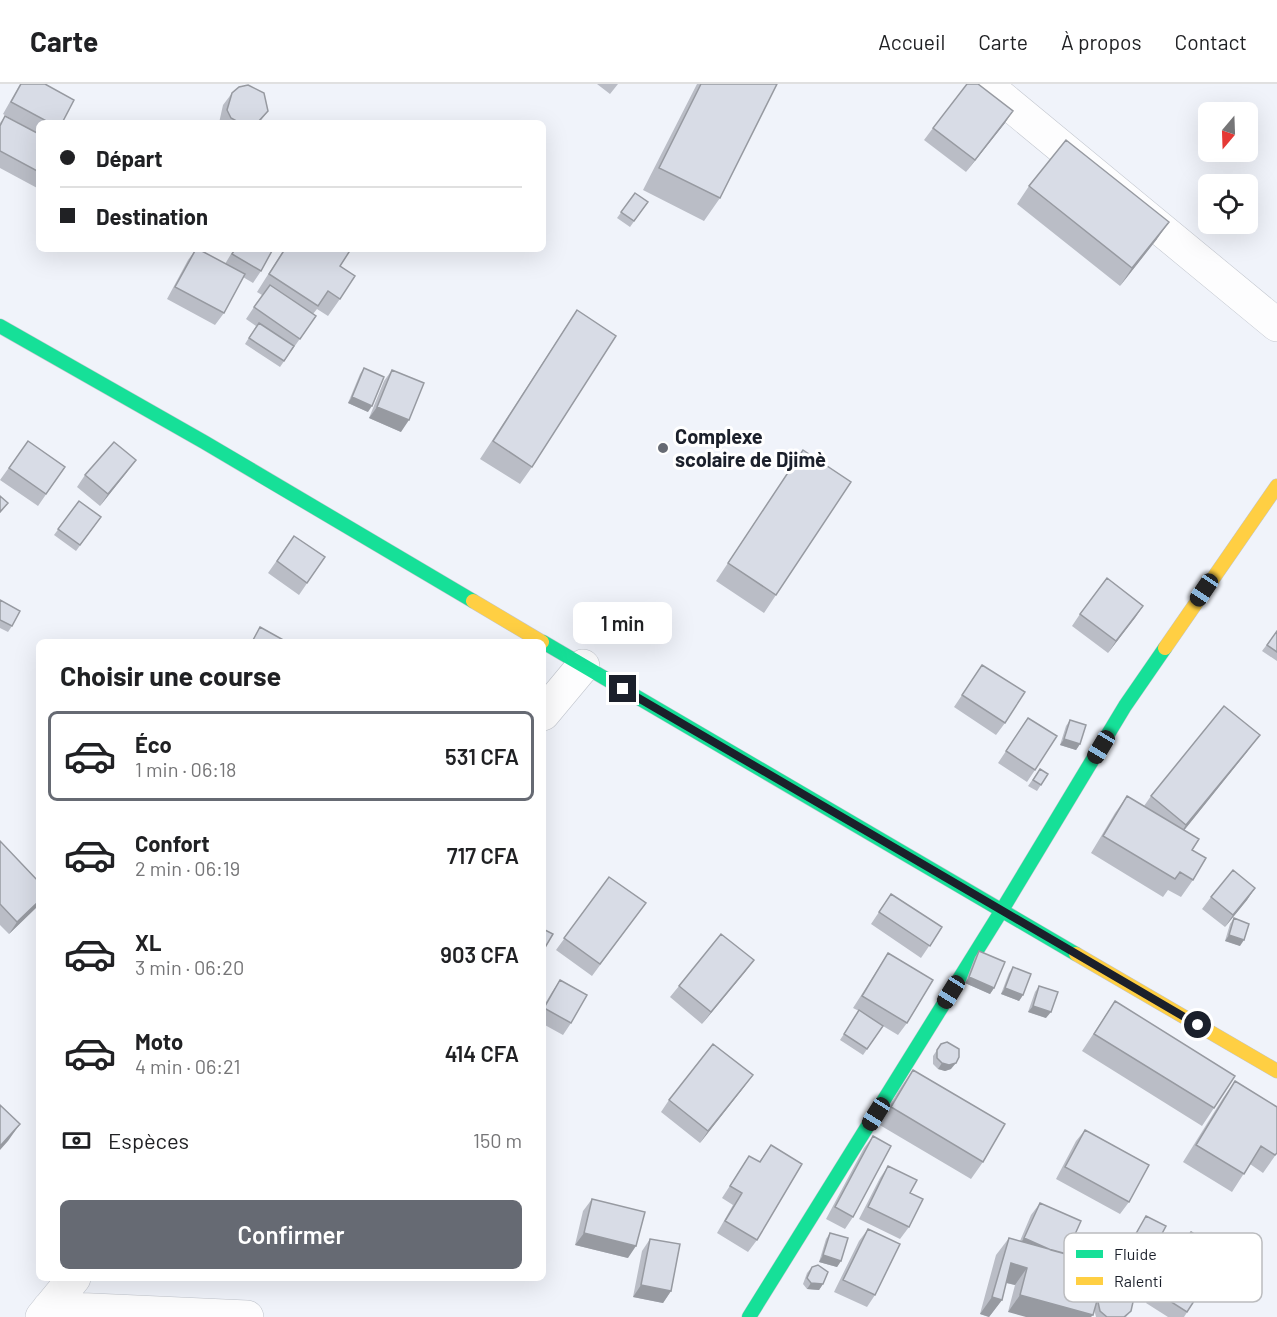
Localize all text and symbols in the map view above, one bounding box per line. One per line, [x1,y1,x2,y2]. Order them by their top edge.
text: Carte [30,24,98,58]
text: Accueil [878,29,945,54]
text: Carte [978,29,1028,54]
text: À propos [1061,29,1142,54]
text: Contact [1175,29,1247,54]
north arrow [1198,102,1258,162]
map controls [1198,102,1258,234]
text: Départ [96,145,163,171]
button: locate [1198,174,1258,234]
text: Destination [96,203,208,229]
place label: Complexe scolaire de Djimè [675,424,826,471]
marker: Complexe scolaire de Djimè [656,441,670,455]
car [1186,570,1222,610]
callout: 1 min [574,602,672,644]
text: 1 min [601,611,644,635]
text: Choisir une course [60,659,281,691]
route end [609,675,636,702]
car [1084,727,1118,767]
icon: car [63,729,117,783]
text: Éco [135,731,172,757]
text: 531 CFA [445,743,519,769]
text: 1 min · 06:18 [135,757,236,781]
icon: car [63,828,117,882]
text: Confort [135,830,210,856]
text: 717 CFA [447,842,519,868]
text: 2 min · 06:19 [135,856,240,880]
icon: car [63,927,117,981]
text: XL [135,929,161,955]
text: 903 CFA [440,941,519,967]
text: 3 min · 06:20 [135,955,244,979]
car [934,972,968,1012]
route start [1184,1011,1211,1038]
icon: car [63,1026,117,1080]
text: Moto [135,1028,183,1054]
text: 414 CFA [445,1040,519,1066]
text: 4 min · 06:21 [135,1054,240,1078]
car [859,1094,893,1134]
icon: cash [60,1124,93,1157]
text: Espèces [108,1127,189,1153]
text: 150 m [473,1128,522,1152]
button: Confirmer [60,1200,522,1269]
legend [1064,1233,1262,1302]
text: Fluide [1114,1244,1157,1263]
text: Ralenti [1114,1271,1163,1290]

